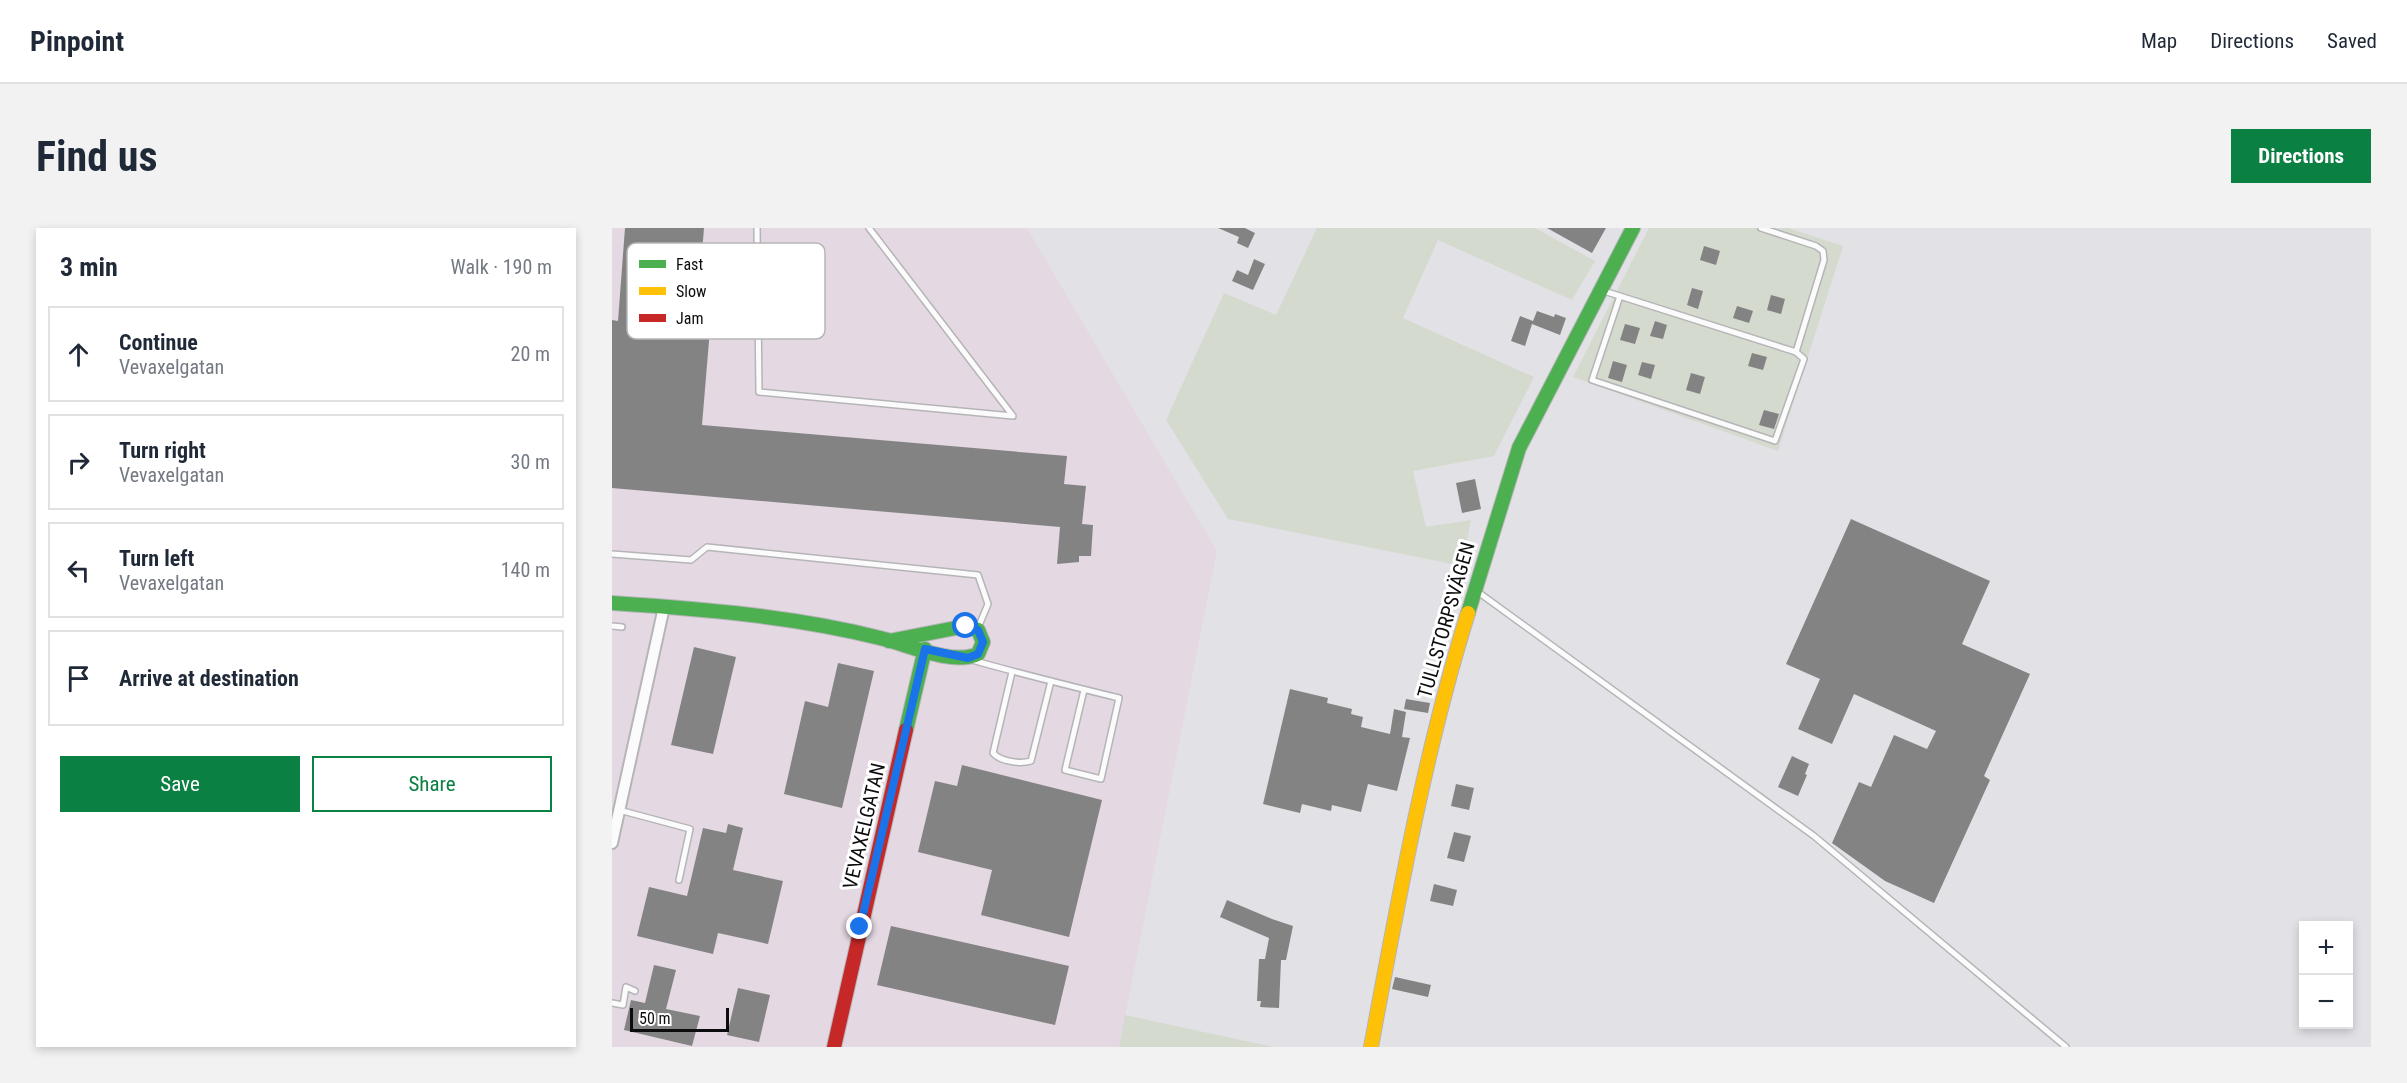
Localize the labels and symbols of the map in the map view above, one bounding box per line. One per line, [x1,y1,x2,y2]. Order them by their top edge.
legend [627,243,825,339]
text: Fast [676,255,703,274]
text: Slow [676,282,706,301]
text: Jam [676,309,703,328]
street label: TULLSTORPSVÄGEN [1412,539,1480,701]
route start [952,612,978,638]
street label: VEVAXELGATAN [838,761,890,891]
route end [846,913,872,939]
scale bar [630,1005,729,1032]

